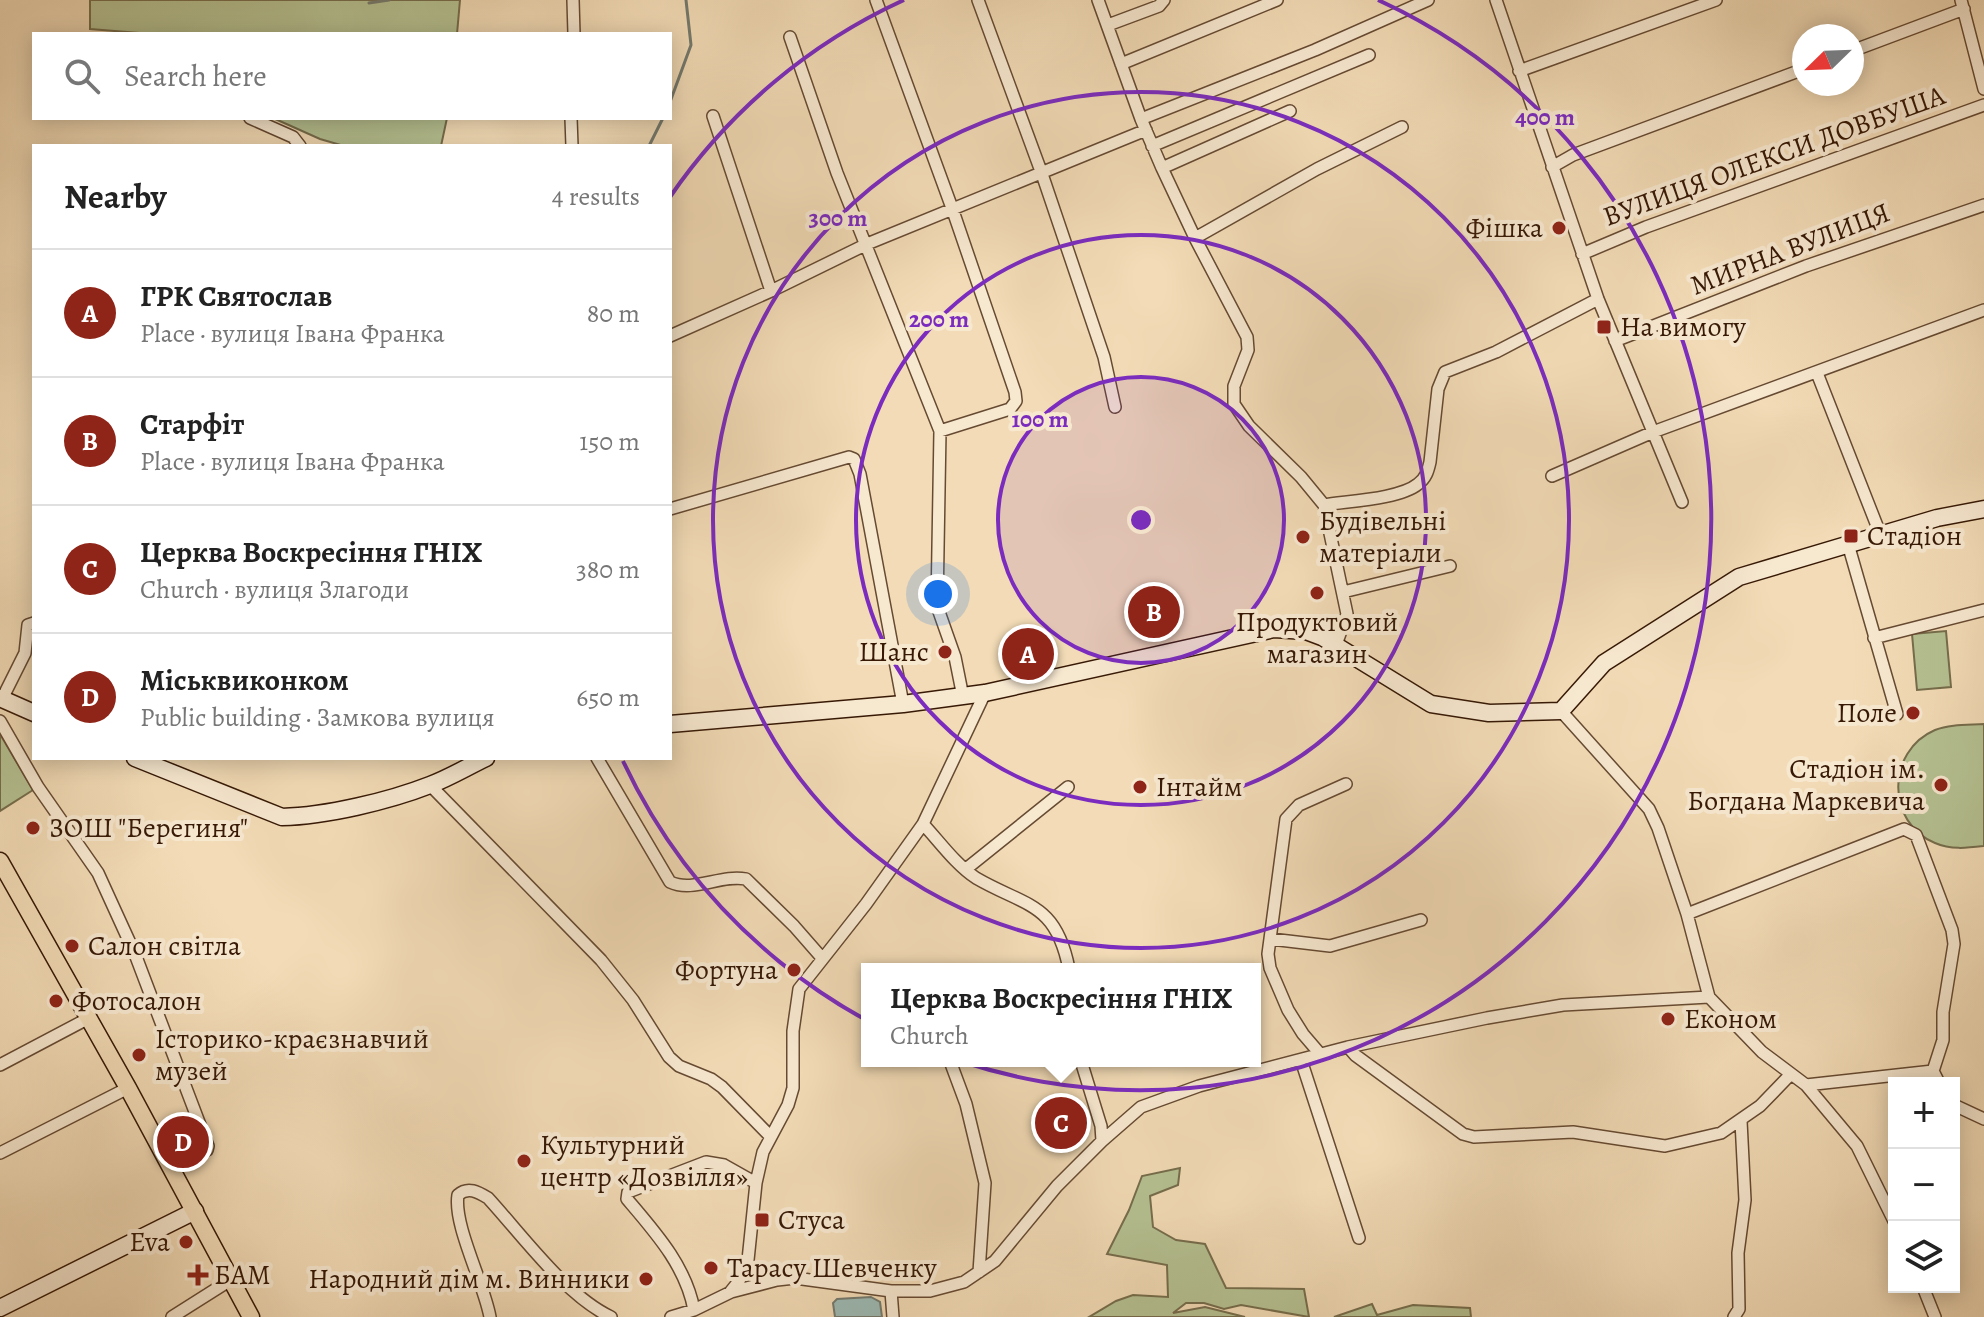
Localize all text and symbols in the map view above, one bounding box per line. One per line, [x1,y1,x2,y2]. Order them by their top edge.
north arrow [1792,24,1864,96]
search box [32,32,672,120]
icon: search [60,54,104,98]
text: Search here [124,56,267,96]
street label: ВУЛИЦЯ ОЛЕКСИ ДОВБУША [1598,76,1951,236]
text: 400 m [1515,101,1575,133]
text: Nearby [64,173,167,220]
text: 4 results [552,179,640,214]
street label: МИРНА ВУЛИЦЯ [1685,193,1895,305]
text: 300 m [809,202,867,234]
place label: Фішка [1466,209,1543,247]
marker: Фішка [1550,219,1568,237]
text: ГРК Святослав [140,276,332,316]
text: A [82,296,98,331]
text: 80 m [587,296,640,331]
text: 200 m [909,303,969,335]
place label: На вимогу [1620,308,1746,346]
text: Place · вулиця Івана Франка [140,316,445,351]
marker: На вимогу [1595,318,1613,336]
text: 100 m [1011,403,1069,435]
text: Старфіт [140,404,245,444]
text: B [82,424,98,459]
text: 150 m [579,424,640,459]
text: Place · вулиця Івана Франка [140,444,445,479]
place label: Будівельні матеріали [1319,502,1446,572]
centre of rings [1127,506,1155,534]
place label: Стадіон [1867,517,1962,555]
marker: Стадіон [1842,527,1860,545]
marker: Будівельні матеріали [1294,528,1312,546]
text: Церква Воскресіння ГНІХ [140,532,482,572]
text: C [82,552,98,587]
text: 380 m [576,552,640,587]
text: Church · вулиця Злагоди [140,572,409,607]
your location [918,574,958,614]
pin: B [1128,582,1180,642]
marker: Продуктовий магазин [1308,584,1326,602]
place label: Продуктовий магазин [1236,603,1398,673]
pin: A [1002,624,1054,684]
place label: Шанс [858,633,929,671]
marker: Шанс [936,643,954,661]
text: Міськвиконком [140,660,349,700]
text: D [81,680,99,715]
text: 650 m [576,680,640,715]
place label: Поле [1837,694,1897,732]
text: Public building · Замкова вулиця [140,700,494,735]
marker: Поле [1904,704,1922,722]
place label: Стадіон ім. Богдана Маркевича [1687,750,1925,820]
place label: Інтайм [1156,768,1243,806]
marker: Стадіон ім. Богдана Маркевича [1932,776,1950,794]
marker: Інтайм [1131,778,1149,796]
place label: ЗОШ "Берегиня" [49,809,248,847]
marker: ЗОШ "Берегиня" [24,819,42,837]
place label: Салон світла [88,927,241,965]
marker: Салон світла [63,937,81,955]
place label: Фортуна [675,951,778,989]
marker: Фортуна [785,961,803,979]
popup [861,963,1261,1067]
text: Церква Воскресіння ГНІХ [890,978,1232,1018]
place label: Фотосалон [72,982,202,1020]
marker: Фотосалон [47,992,65,1010]
place label: Економ [1684,1000,1777,1038]
marker: Економ [1659,1010,1677,1028]
text: Church [890,1018,969,1053]
place label: Історико-краєзнавчий музей [155,1020,429,1090]
marker: Історико-краєзнавчий музей [130,1046,148,1064]
map controls [1888,1077,1960,1293]
button: + [1888,1077,1960,1149]
pin: C [1035,1093,1087,1153]
pin: D [157,1112,209,1172]
place label: Культурний центр «Дозвілля» [540,1126,748,1196]
button: − [1888,1149,1960,1221]
marker: Культурний центр «Дозвілля» [515,1152,533,1170]
place label: Стуса [778,1201,845,1239]
marker: Стуса [753,1211,771,1229]
button: layers [1888,1221,1960,1293]
place label: Eva [129,1223,170,1261]
marker: Eva [177,1233,195,1251]
place label: Тарасу Шевченку [727,1249,937,1287]
place label: БАМ [214,1256,271,1294]
marker: Тарасу Шевченку [702,1259,720,1277]
place label: Народний дім м. Винники [308,1260,630,1298]
marker: БАМ [189,1266,207,1284]
marker: Народний дім м. Винники [637,1270,655,1288]

